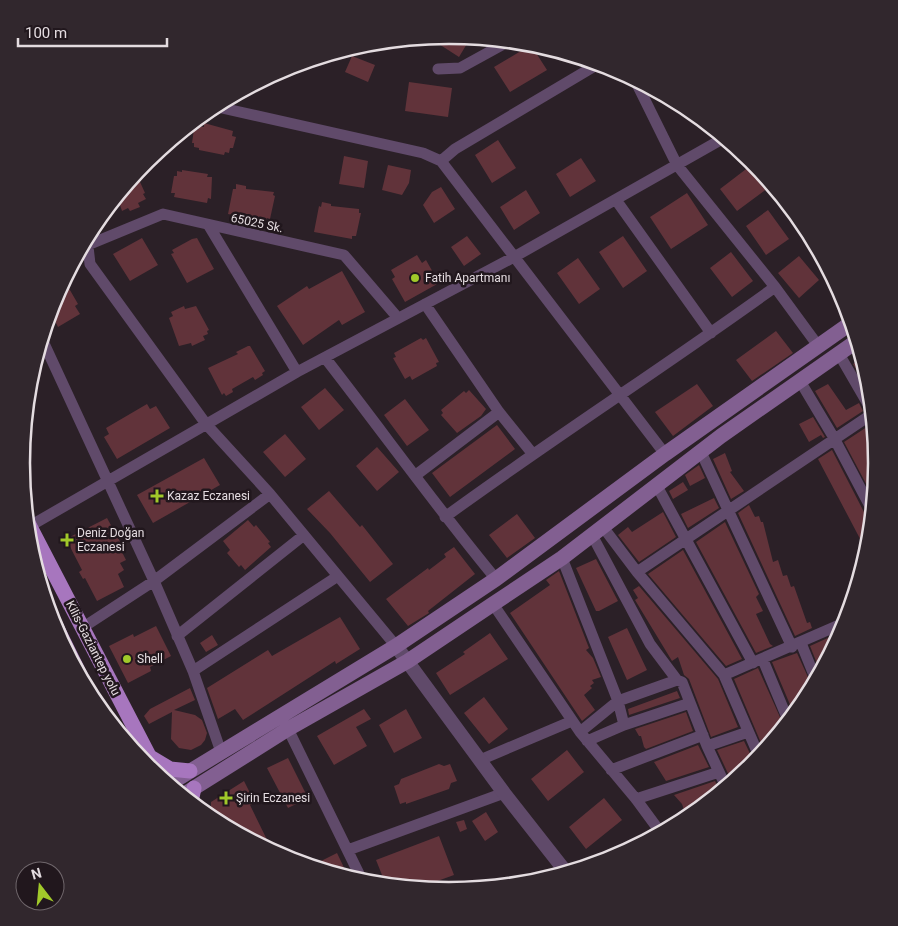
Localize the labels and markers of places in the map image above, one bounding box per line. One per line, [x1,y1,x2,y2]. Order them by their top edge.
place label: Fatih Apartmanı [425,271,510,285]
marker: Fatih Apartmanı [409,272,421,284]
place label: Kazaz Eczanesi [167,489,250,503]
marker: Kazaz Eczanesi [151,490,163,502]
place label: Deniz Doğan Eczanesi [77,526,144,554]
marker: Deniz Doğan Eczanesi [61,534,73,546]
place label: Shell [137,652,163,666]
marker: Shell [121,653,133,665]
place label: Şirin Eczanesi [236,791,310,805]
marker: Şirin Eczanesi [220,792,232,804]

